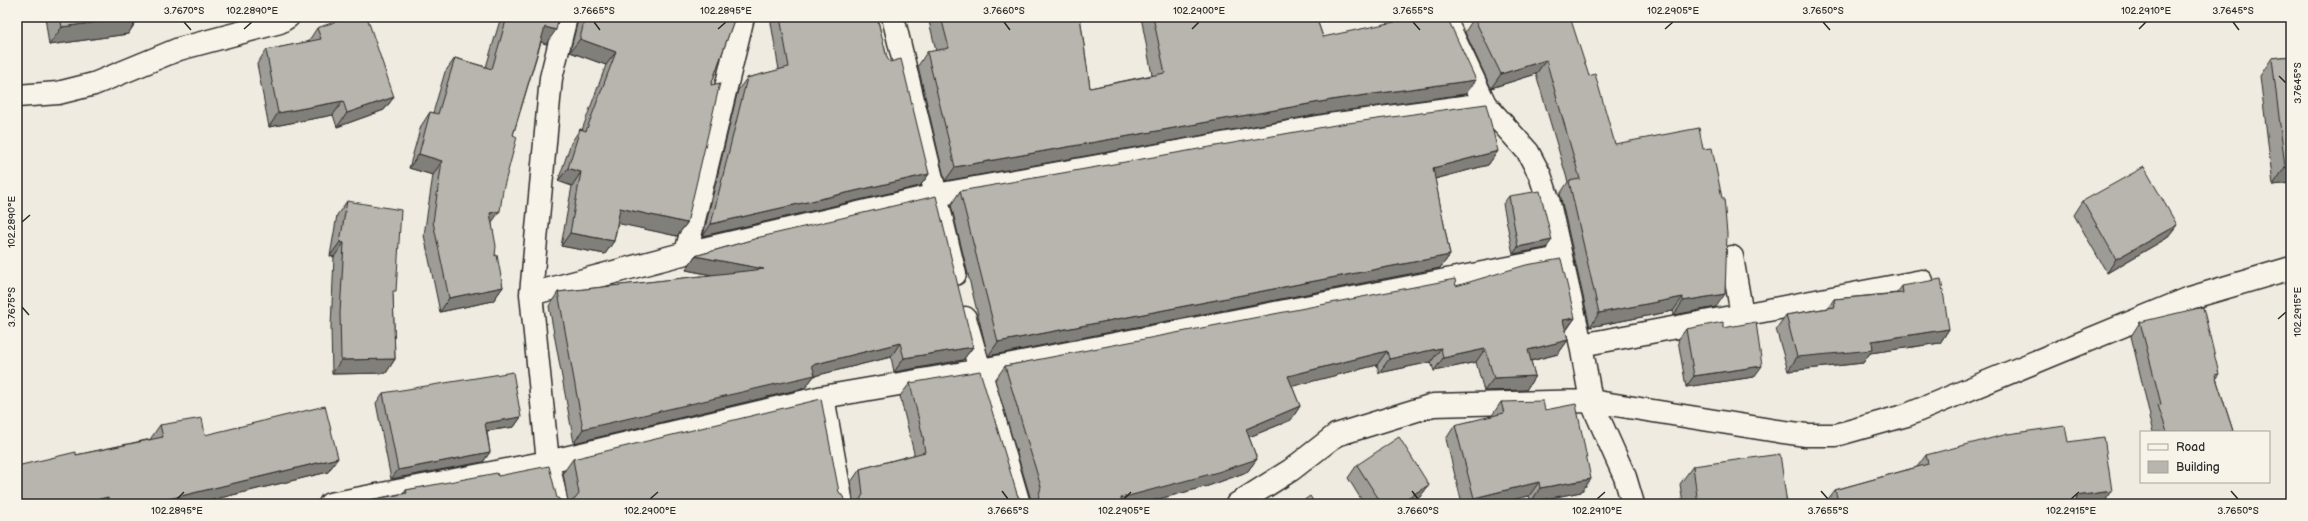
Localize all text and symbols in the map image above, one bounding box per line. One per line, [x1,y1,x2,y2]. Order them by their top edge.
text: 3.7670°S [164,5,204,17]
text: 102.2890°E [226,5,278,17]
text: 3.7665°S [573,5,615,17]
text: 102.2895°E [700,5,752,17]
text: 3.7660°S [983,5,1025,17]
text: 102.2900°E [1173,5,1226,17]
text: 3.7655°S [1392,5,1434,17]
text: 102.2905°E [1647,5,1699,17]
text: 3.7650°S [1802,5,1844,17]
text: 102.2910°E [2121,5,2172,17]
text: 3.7645°S [2212,5,2254,17]
text: 3.7645°S [2292,62,2304,104]
text: 102.2890°E [6,196,18,248]
text: 3.7675°S [6,287,18,327]
text: 102.2915°E [2292,287,2304,337]
legend [2140,431,2270,483]
text: Road [2176,440,2205,455]
text: Building [2176,460,2220,475]
text: 102.2895°E [151,505,203,517]
text: 102.2900°E [624,505,677,517]
text: 3.7665°S [987,505,1029,517]
text: 102.2905°E [1098,505,1150,517]
text: 3.7660°S [1397,505,1439,517]
text: 102.2910°E [1572,505,1623,517]
text: 3.7655°S [1807,505,1849,517]
text: 102.2915°E [2046,505,2096,517]
text: 3.7650°S [2217,505,2259,517]

